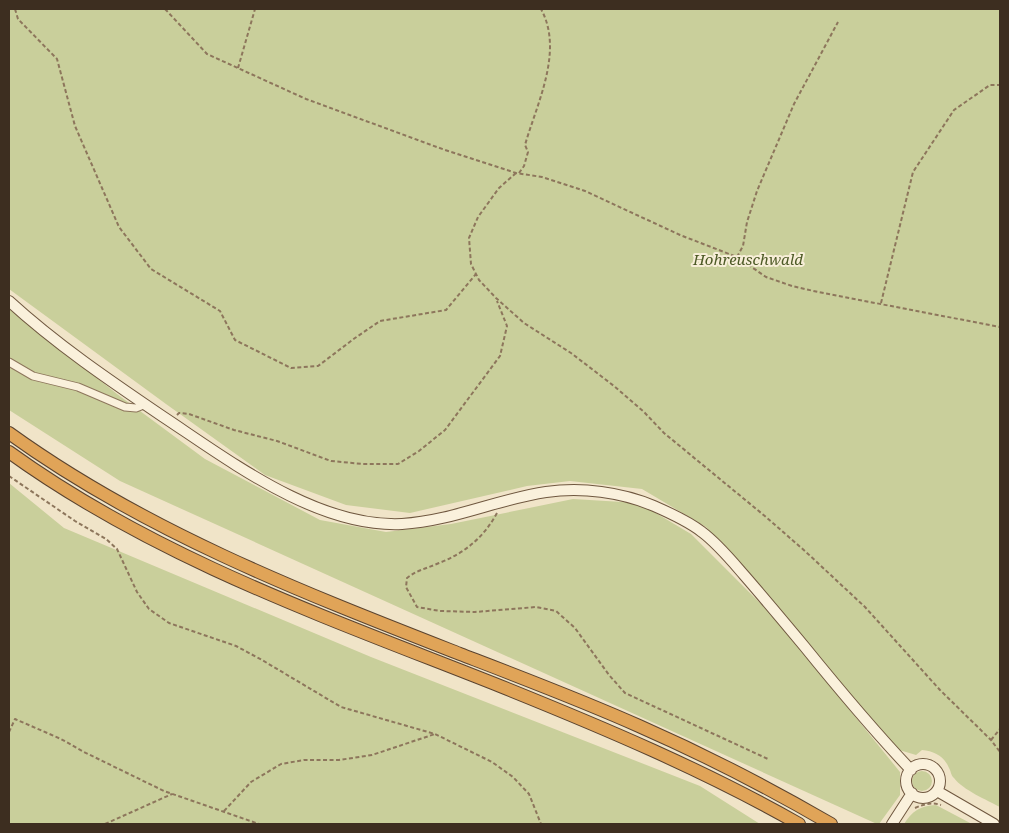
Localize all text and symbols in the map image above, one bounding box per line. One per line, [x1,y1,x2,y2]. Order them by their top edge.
park label: Hohreuschwald [692,249,803,269]

